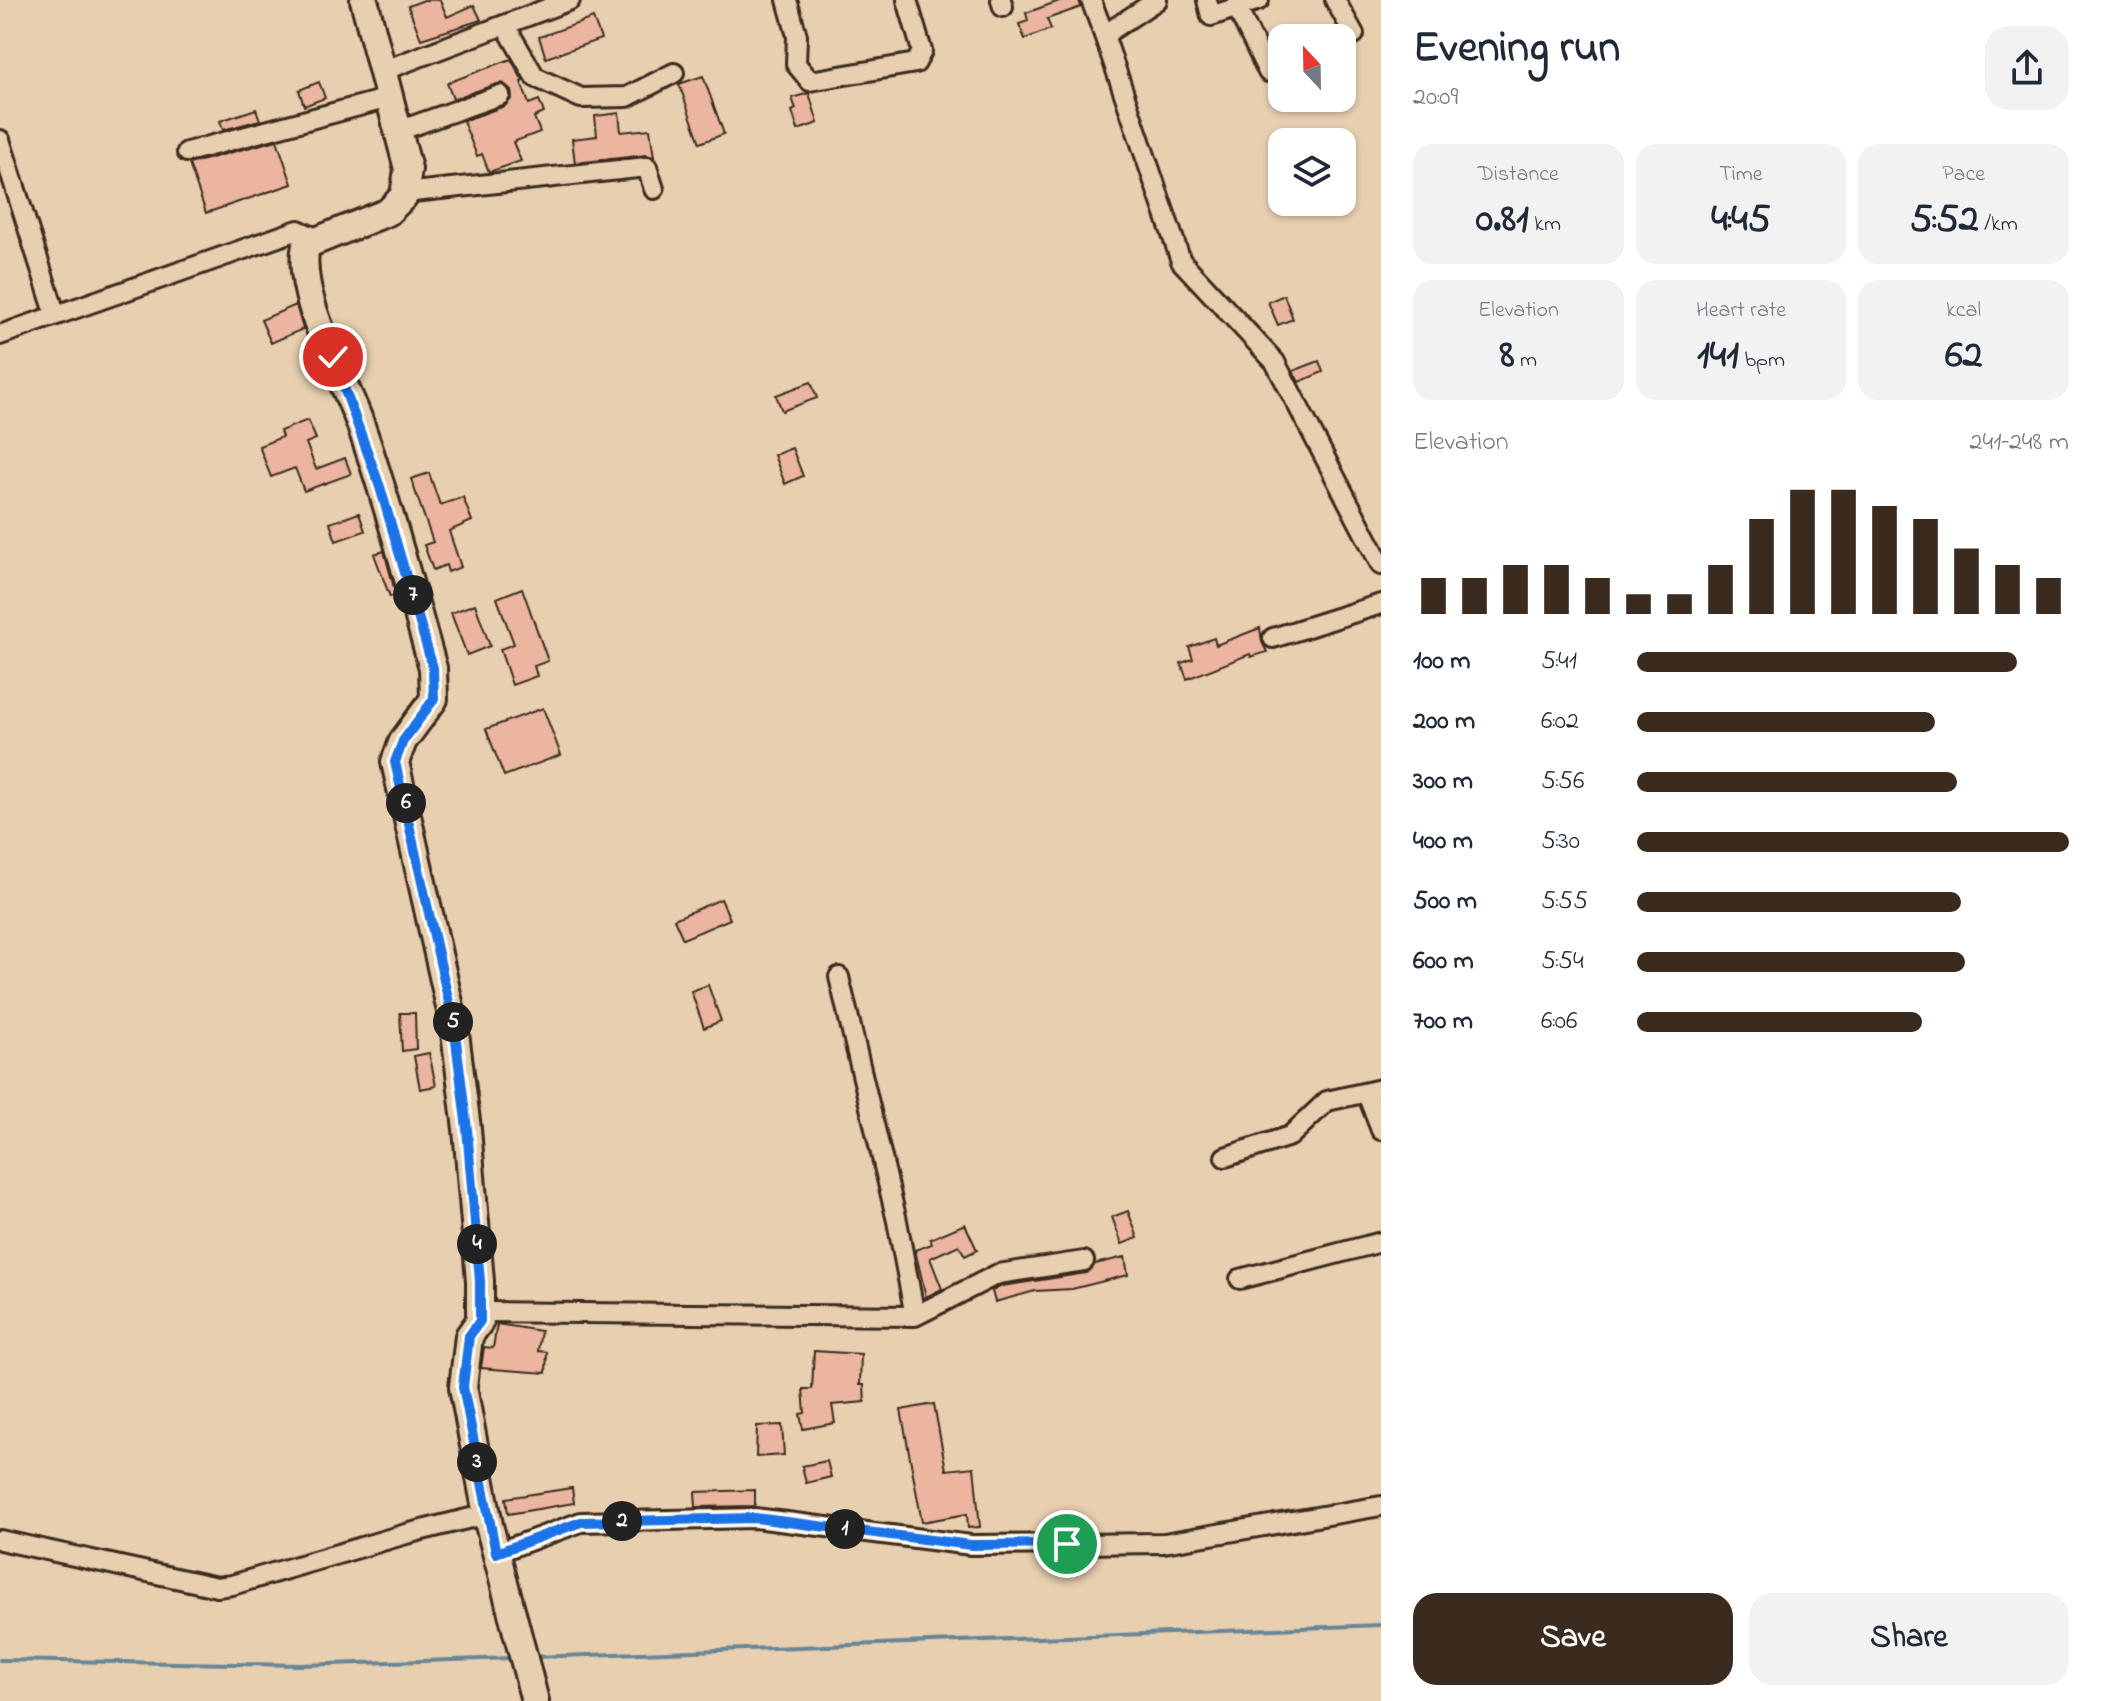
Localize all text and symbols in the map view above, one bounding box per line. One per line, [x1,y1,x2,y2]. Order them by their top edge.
text: Evening run [1413,17,1620,81]
north arrow [1268,24,1356,112]
map controls [1268,24,1356,216]
button: share [1985,26,2069,110]
text: 20:09 [1413,79,1458,117]
button: layers [1268,128,1356,216]
text: Distance [1478,159,1559,191]
text: Time [1719,159,1763,191]
text: Pace [1942,159,1985,191]
text: 0.81 [1476,191,1529,250]
text: 4:45 [1711,191,1771,250]
text: 5:52 [1910,191,1979,250]
text: km [1529,209,1561,241]
text: /km [1979,209,2018,241]
text: Elevation [1478,295,1559,327]
text: Heart rate [1696,295,1786,327]
text: kcal [1946,295,1981,327]
pin [299,323,367,391]
text: 8 [1500,327,1515,386]
text: 141 [1697,327,1739,386]
text: 62 [1945,327,1982,386]
icon: check [311,335,355,379]
text: m [1515,345,1537,377]
text: bpm [1739,345,1785,377]
text: Elevation [1413,424,1509,462]
text: 241–248 m [1970,424,2069,462]
pin: 7 [393,575,433,615]
text: 7 [408,579,418,611]
text: 100 m [1413,643,1470,681]
text: 5:41 [1541,643,1577,681]
text: 200 m [1413,703,1475,741]
text: 6:02 [1541,703,1579,741]
text: 300 m [1413,763,1473,801]
text: 5:56 [1541,763,1584,801]
pin: 6 [386,783,426,823]
text: 6 [401,787,411,819]
text: 400 m [1413,823,1473,861]
text: 5:30 [1541,823,1580,861]
text: 500 m [1413,883,1477,921]
text: 5:55 [1541,883,1588,921]
text: 600 m [1413,943,1474,981]
text: 5:54 [1541,943,1584,981]
pin: 5 [433,1002,473,1042]
text: 700 m [1413,1003,1473,1041]
text: 6:06 [1541,1003,1577,1041]
text: 5 [447,1006,459,1038]
pin: 4 [457,1224,497,1264]
text: 4 [472,1228,482,1260]
pin: 3 [457,1442,497,1482]
text: 3 [472,1446,482,1478]
pin: 2 [602,1501,642,1541]
text: 2 [617,1505,627,1537]
pin: 1 [825,1509,865,1549]
pin [1033,1510,1101,1578]
text: 1 [842,1513,849,1545]
icon: arrive [1045,1522,1089,1566]
button: Save [1413,1593,1733,1685]
button: Share [1749,1593,2069,1685]

